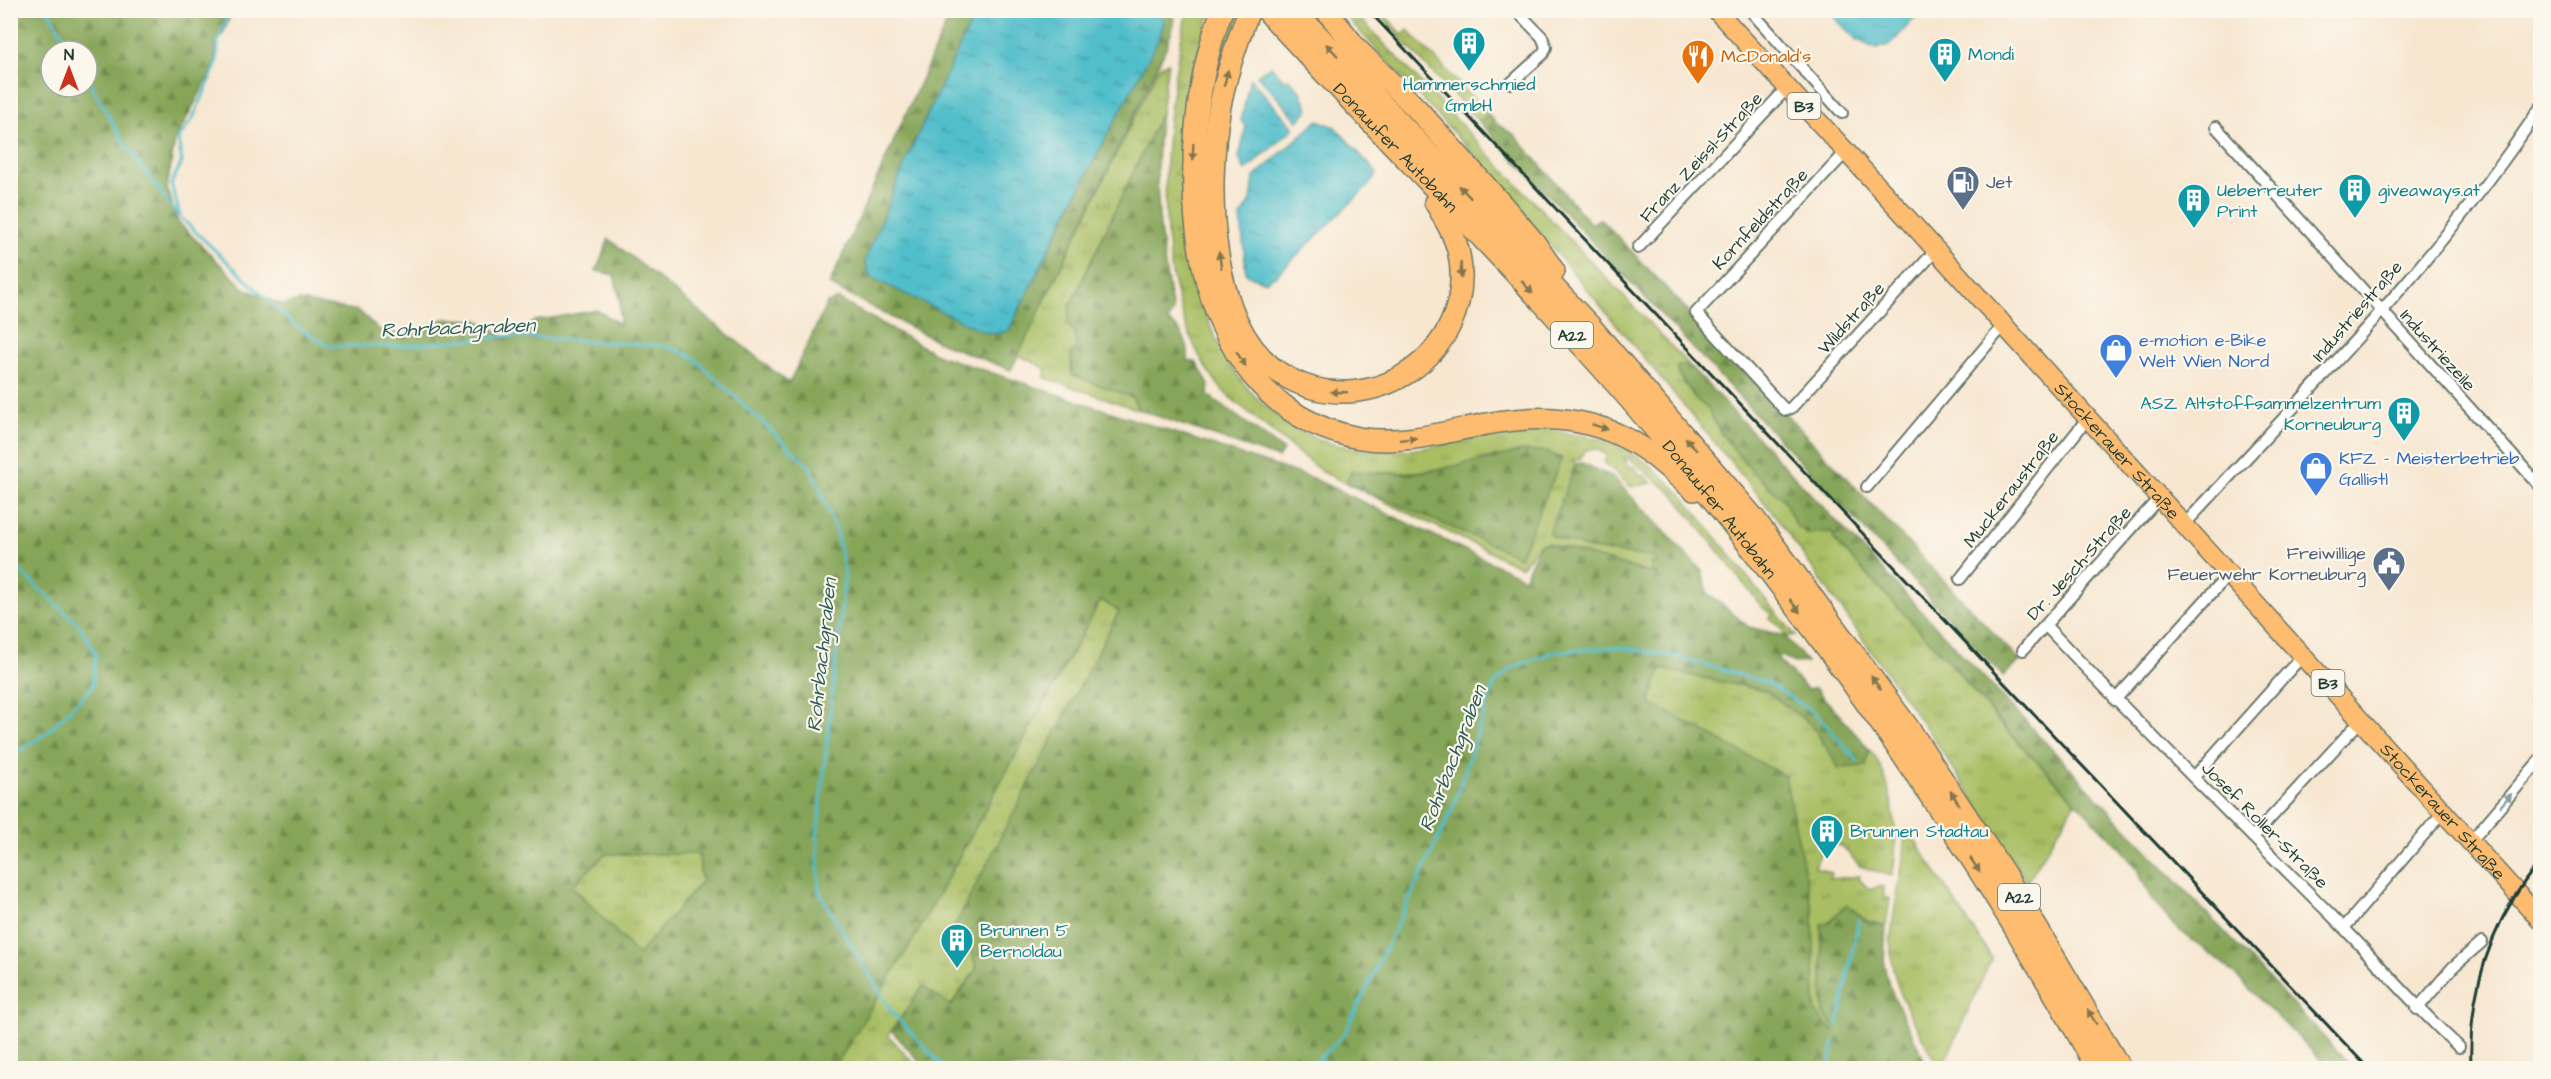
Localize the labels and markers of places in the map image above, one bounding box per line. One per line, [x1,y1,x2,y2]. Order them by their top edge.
building icon: Hammerschmied GmbH [1451,25,1487,72]
building icon: Mondi [1927,36,1963,83]
restaurant icon: McDonald's [1680,38,1716,85]
place label: Mondi [1968,42,2014,67]
place label: McDonald's [1721,44,1811,69]
place label: Hammerschmied GmbH [1403,72,1535,118]
fuel station icon: Jet [1945,164,1981,211]
place label: Jet [1986,170,2013,195]
building icon: giveaways.at [2337,172,2373,219]
place label: Ueberreuter Print [2217,178,2322,224]
place label: giveaways.at [2378,178,2481,204]
building icon: Ueberreuter Print [2176,182,2212,229]
place label: e-motion e-Bike Welt Wien Nord [2139,328,2269,374]
shop icon: e-motion e-Bike Welt Wien Nord [2098,332,2134,379]
place label: ASZ Altstoffsammelzentrum Korneuburg [2140,391,2381,438]
building icon: ASZ Altstoffsammelzentrum Korneuburg [2386,395,2422,442]
place label: KFZ - Meisterbetrieb Gallistl [2339,446,2519,492]
shop icon: KFZ - Meisterbetrieb Gallistl [2298,450,2334,497]
place label: Freiwillige Feuerwehr Korneuburg [2167,541,2366,588]
public building icon: Freiwillige Feuerwehr Korneuburg [2371,545,2407,592]
building icon: Brunnen Stadtau [1809,813,1845,860]
place label: Brunnen Stadtau [1850,819,1989,844]
place label: Brunnen 5 Bernoldau [980,918,1069,964]
building icon: Brunnen 5 Bernoldau [939,922,975,969]

